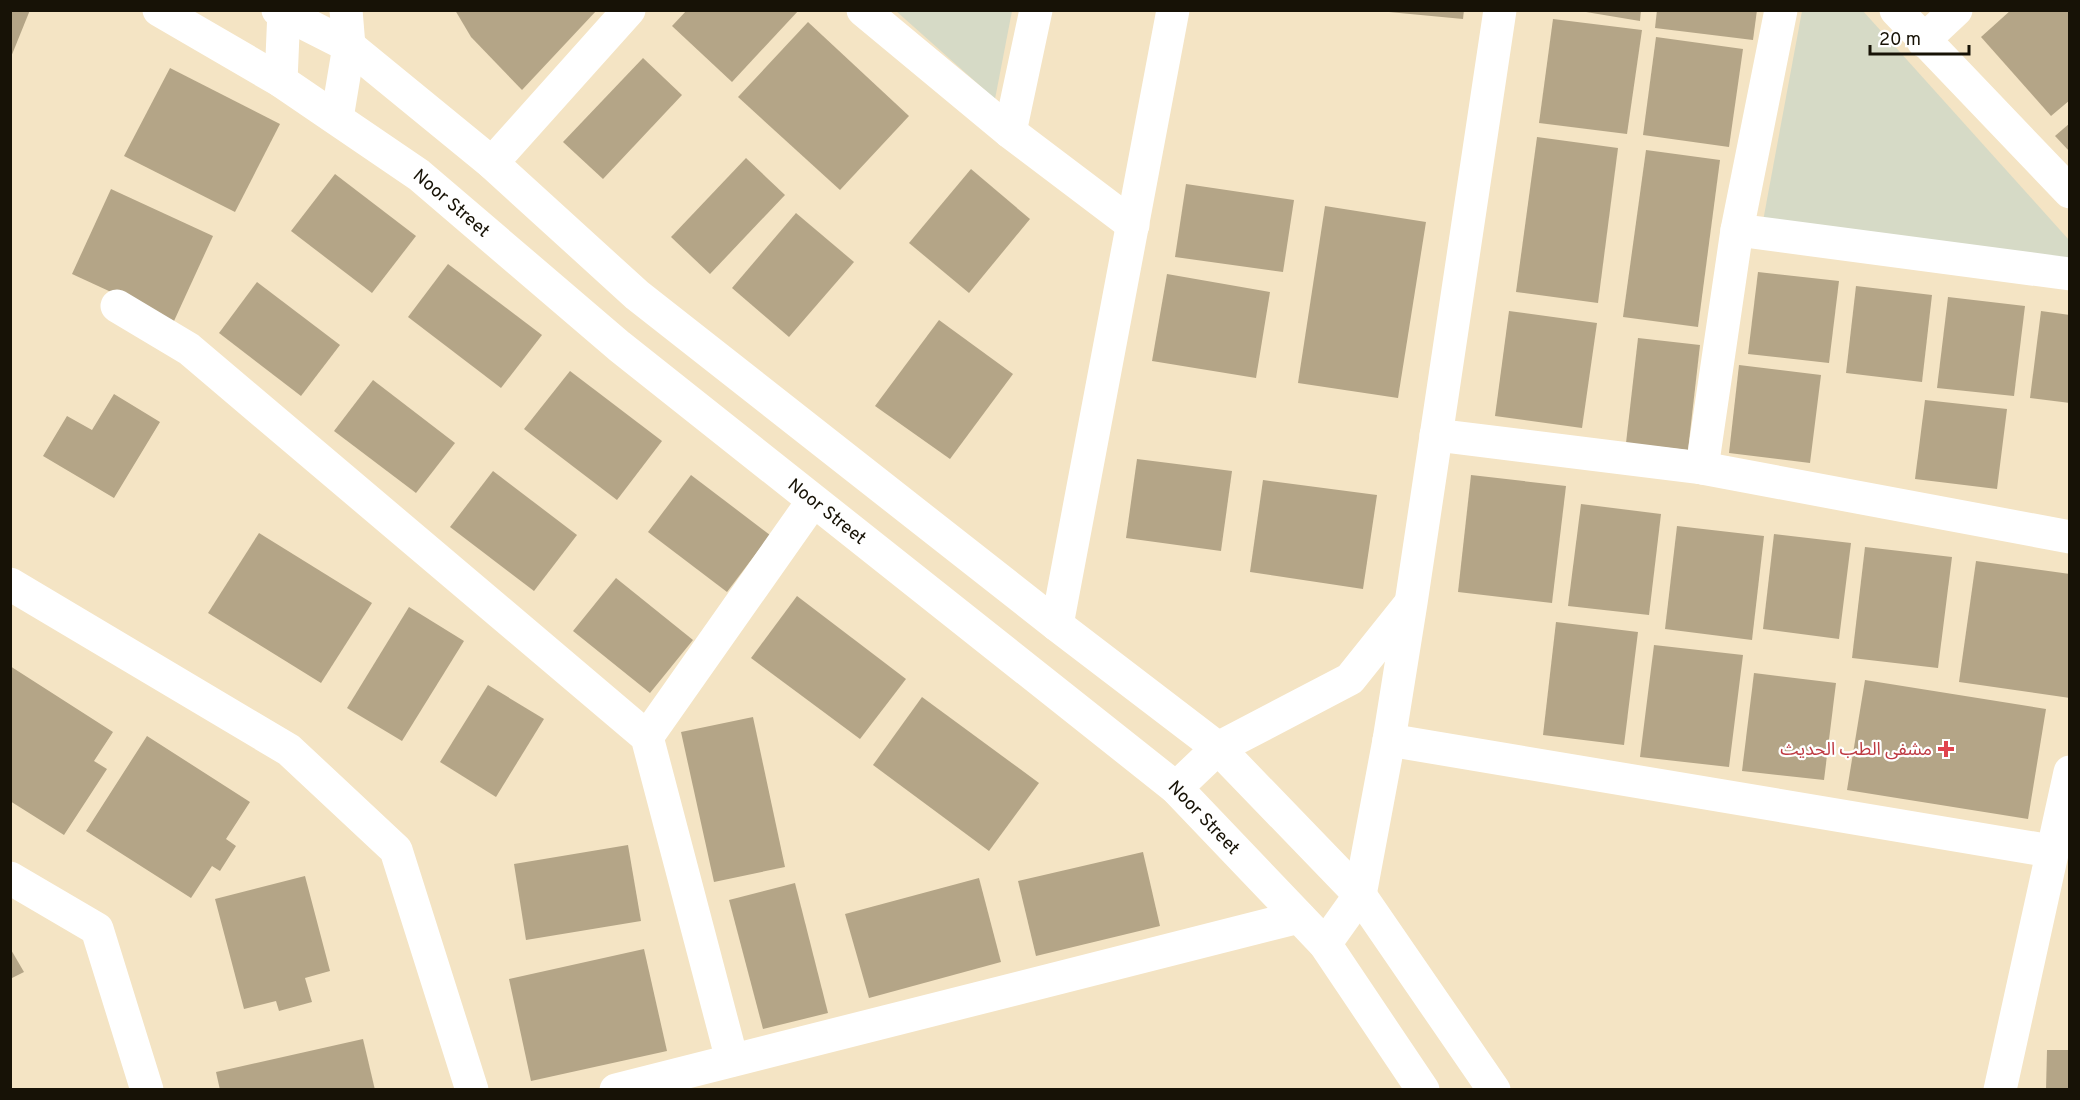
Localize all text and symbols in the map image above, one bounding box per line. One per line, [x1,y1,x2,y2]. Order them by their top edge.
scale bar [1870,18,1969,56]
text: 20 m [1879,29,1921,52]
street label: Noor Street [407,165,494,243]
street label: Noor Street [782,474,870,551]
place label: مشفى الطب الحديث [1780,739,1932,762]
marker: مشفى الطب الحديث [1937,740,1955,758]
street label: Noor Street [1162,777,1244,860]

